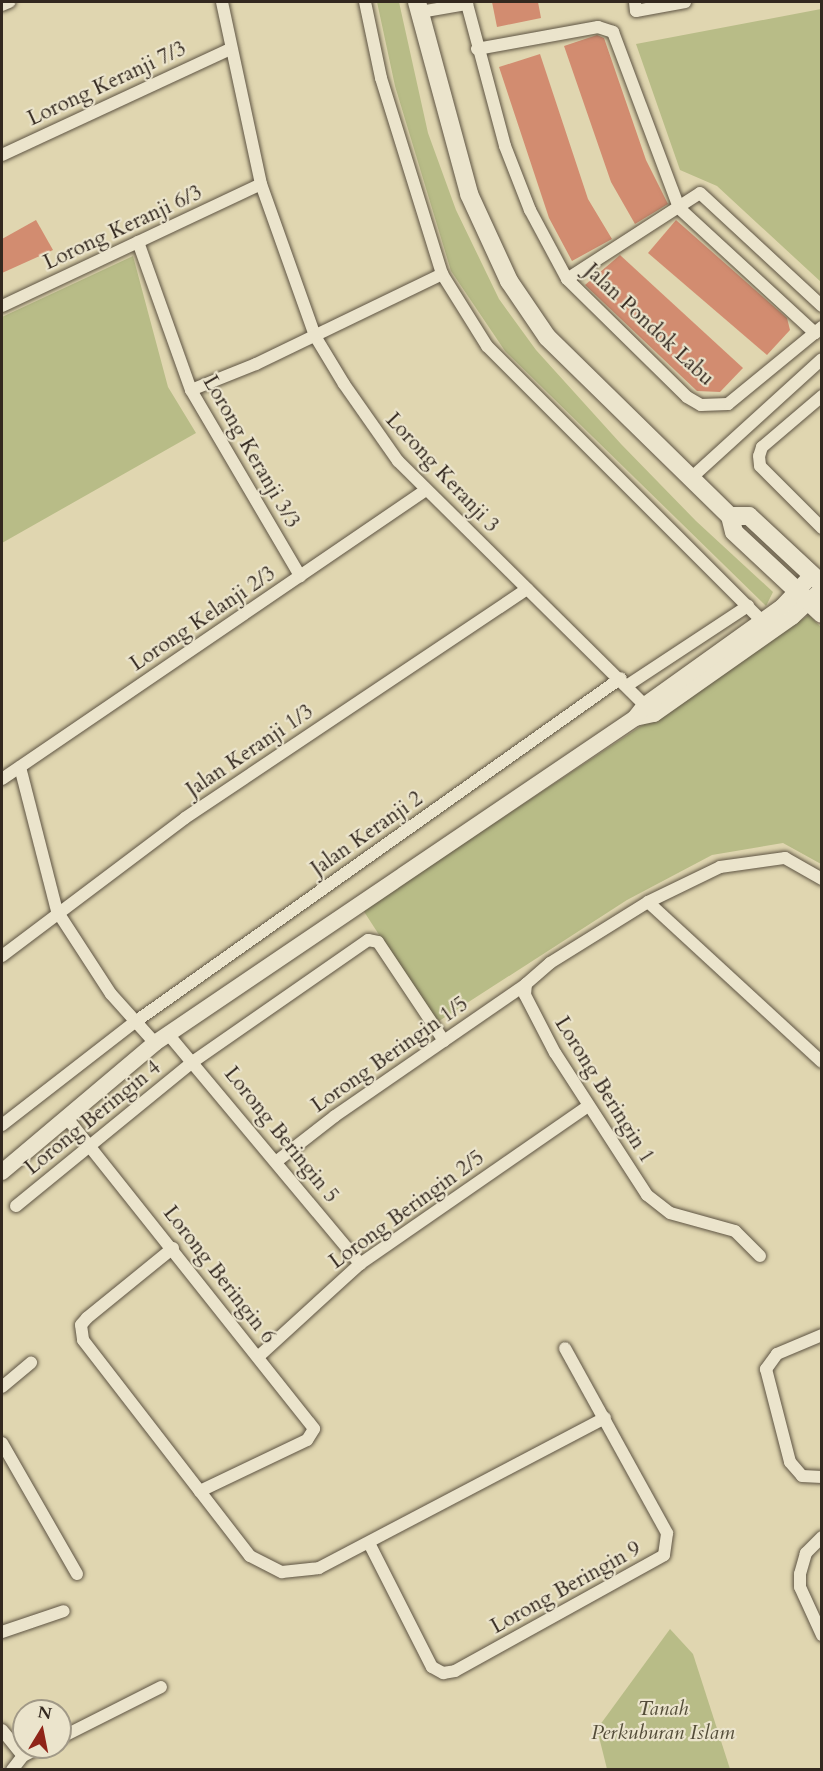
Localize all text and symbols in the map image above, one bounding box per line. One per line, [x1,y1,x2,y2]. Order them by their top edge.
street label: Lorong Keranji 7/3 [24,36,190,132]
street label: Lorong Keranji 6/3 [40,180,206,276]
street label: Jalan Pondok Labu [579,259,719,391]
street label: Lorong Keranji 3/3 [197,371,305,533]
street label: Lorong Keranji 3 [380,408,504,538]
street label: Lorong Kelanji 2/3 [126,561,280,677]
street label: Jalan Keranji 1/3 [182,699,318,803]
street label: Jalan Keranji 2 [306,786,428,882]
street label: Lorong Beringin 1/5 [307,992,473,1118]
street label: Lorong Beringin 1 [549,1012,659,1168]
street label: Lorong Beringin 4 [20,1055,166,1181]
street label: Lorong Beringin 5 [218,1062,344,1208]
street label: Lorong Beringin 2/5 [325,1145,489,1275]
street label: Lorong Beringin 6 [157,1201,281,1349]
street label: Lorong Beringin 9 [487,1536,645,1640]
park label: Tanah Perkuburan Islam [591,1696,735,1746]
north arrow [12,1699,72,1759]
text: N [36,1701,54,1725]

